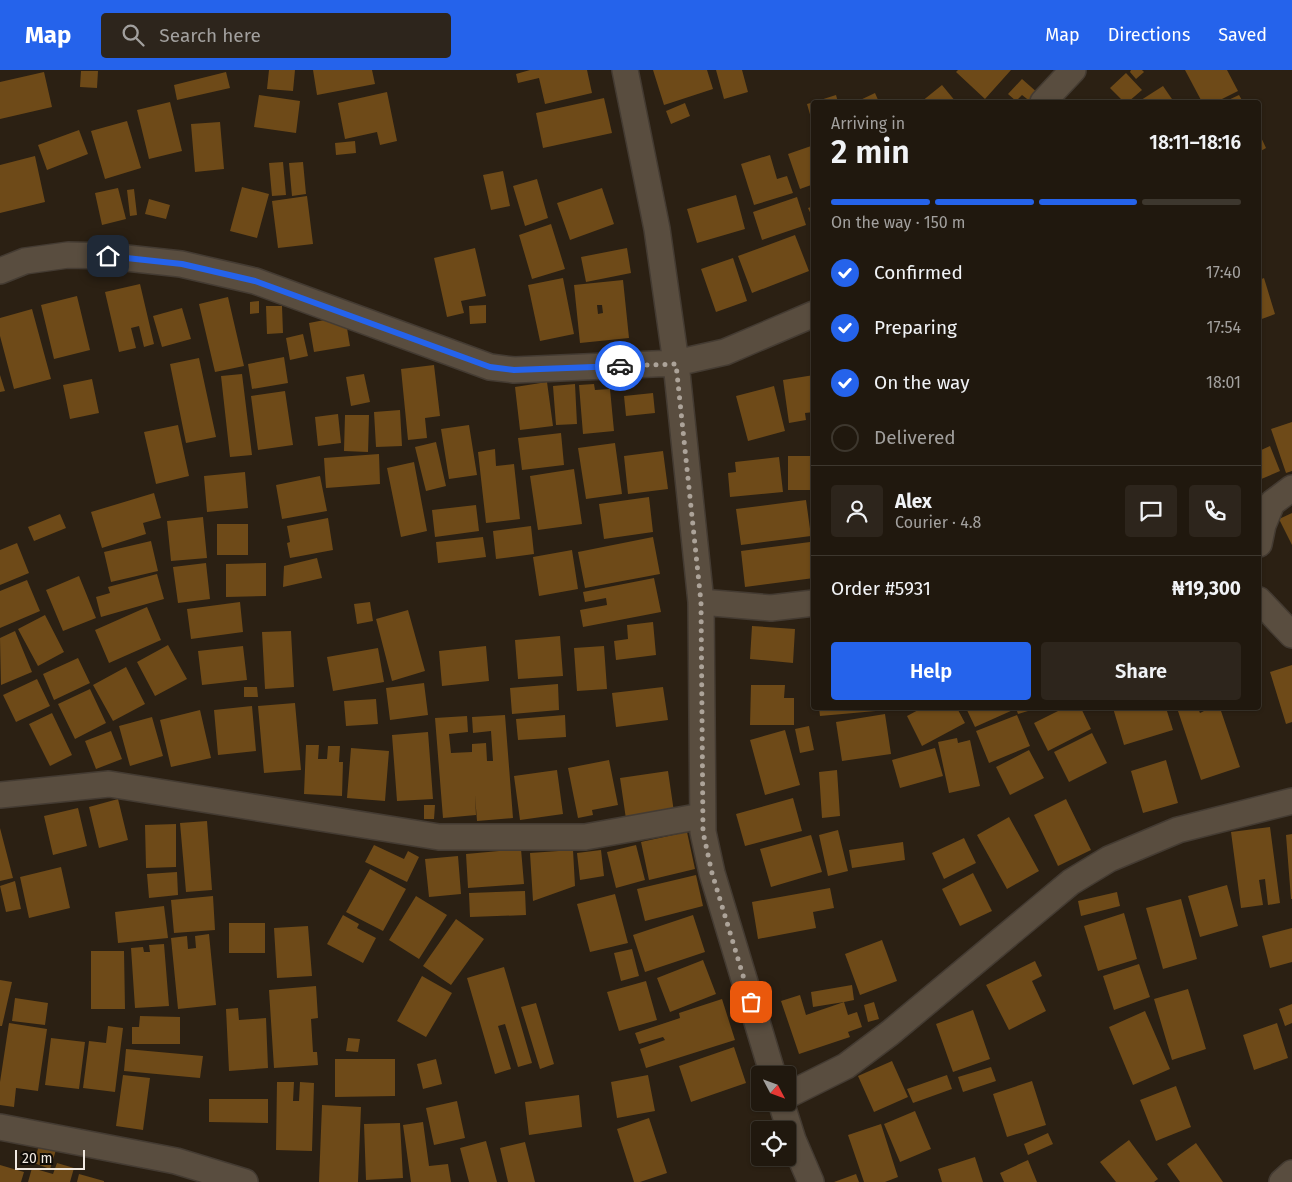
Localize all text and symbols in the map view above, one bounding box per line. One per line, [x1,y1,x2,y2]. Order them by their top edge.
search box [101,13,451,58]
text: Map [25,21,71,49]
icon: search [119,21,147,49]
text: Search here [159,24,261,47]
text: Map [1045,24,1080,46]
text: Directions [1108,24,1190,46]
text: Saved [1218,24,1267,46]
text: Arriving in [831,114,905,133]
text: 18:11–18:16 [1149,131,1241,154]
text: 2 min [831,133,910,171]
text: On the way · 150 m [831,213,966,232]
pin [87,235,129,277]
icon: home [94,242,122,270]
icon: check [831,259,859,287]
text: Confirmed [874,261,963,284]
text: 17:40 [1206,263,1241,282]
icon: check [831,314,859,342]
text: Preparing [874,316,957,339]
text: 17:54 [1207,318,1241,337]
courier [595,341,645,391]
icon: car [606,352,634,380]
icon: check [831,369,859,397]
text: On the way [874,371,970,394]
text: 18:01 [1206,373,1241,392]
text: Delivered [874,426,956,449]
button: person [831,485,883,537]
button: chat [1125,485,1177,537]
button: phone [1189,485,1241,537]
text: Alex [895,490,932,513]
text: Courier · 4.8 [895,513,981,532]
text: Order #5931 [831,577,931,600]
text: ₦19,300 [1172,577,1241,600]
button: Help [831,642,1031,700]
button: Share [1041,642,1241,700]
pin [730,981,772,1023]
icon: bag [737,988,765,1016]
north arrow [751,1066,796,1111]
map controls [751,1066,796,1166]
button: locate [751,1121,796,1166]
scale bar [15,1147,85,1170]
text: 20 m [22,1150,52,1167]

